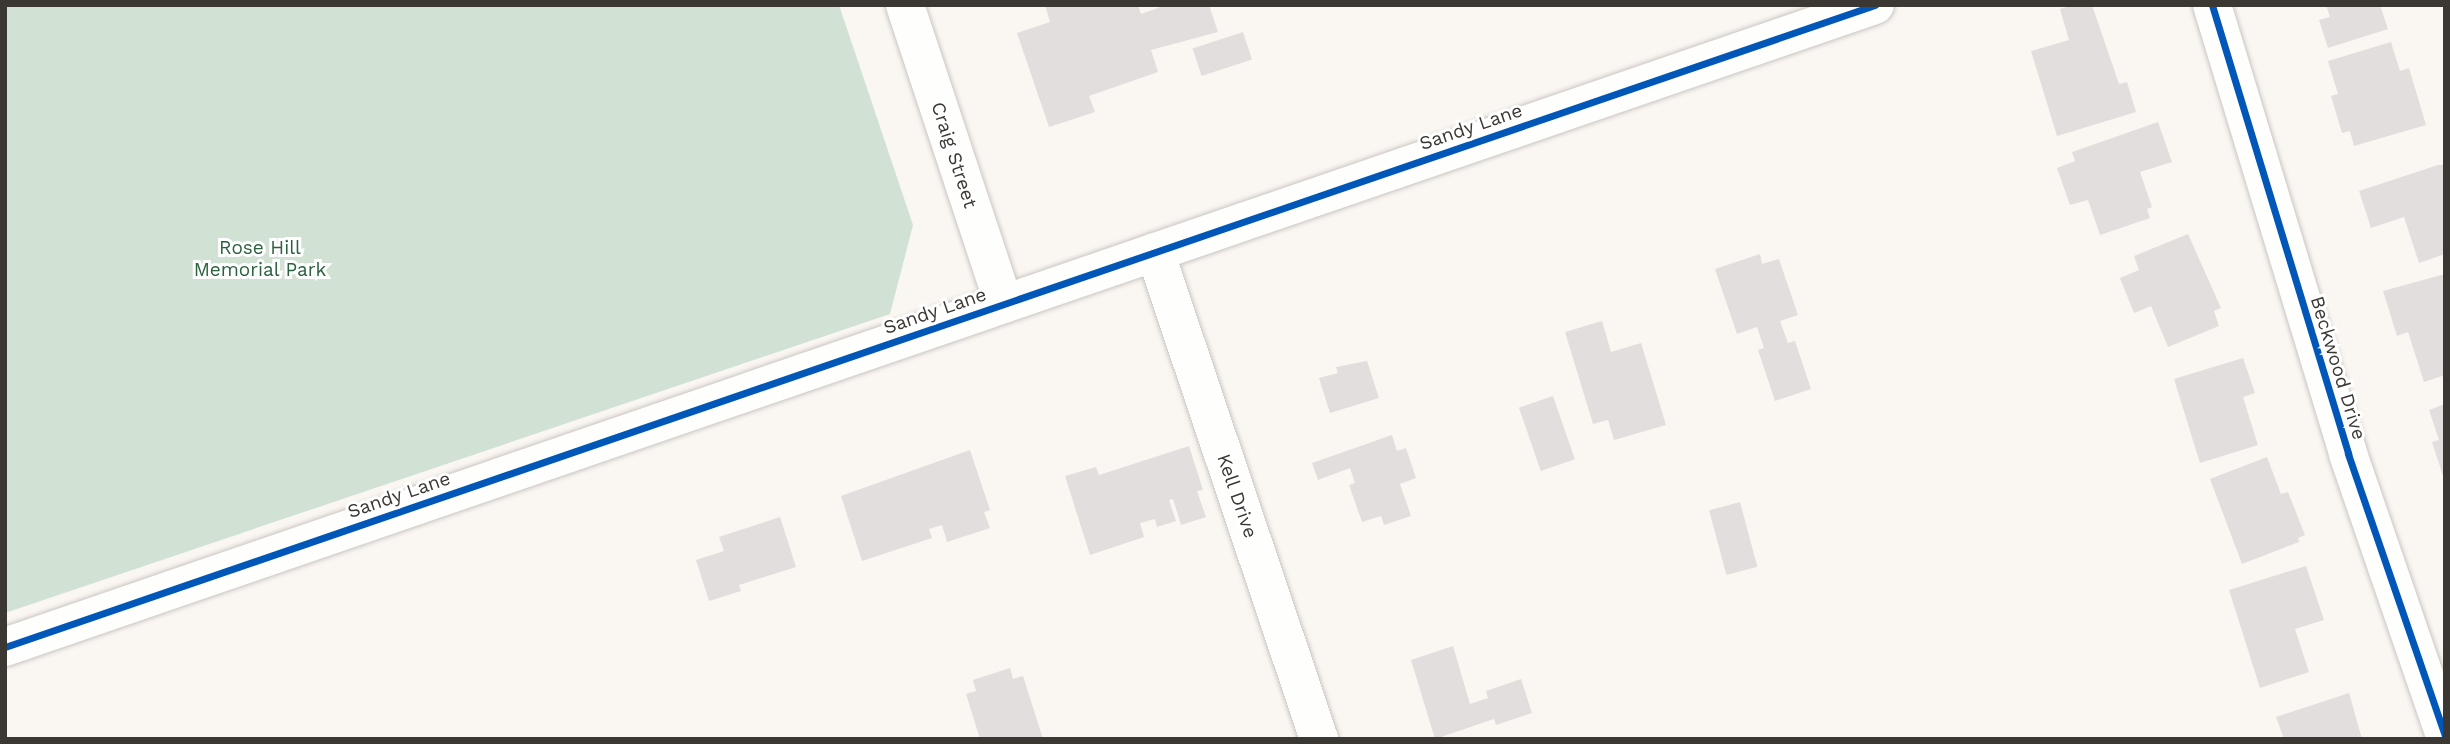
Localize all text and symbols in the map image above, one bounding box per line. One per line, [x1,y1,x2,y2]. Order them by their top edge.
street label: Craig Street [926,99,982,211]
street label: Sandy Lane [1416,99,1526,155]
park label: Rose Hill Memorial Park [193,237,327,281]
street label: Sandy Lane [880,283,990,339]
street label: Beckwood Drive [2305,294,2371,442]
street label: Kell Drive [1212,451,1262,541]
street label: Sandy Lane [344,467,454,523]

